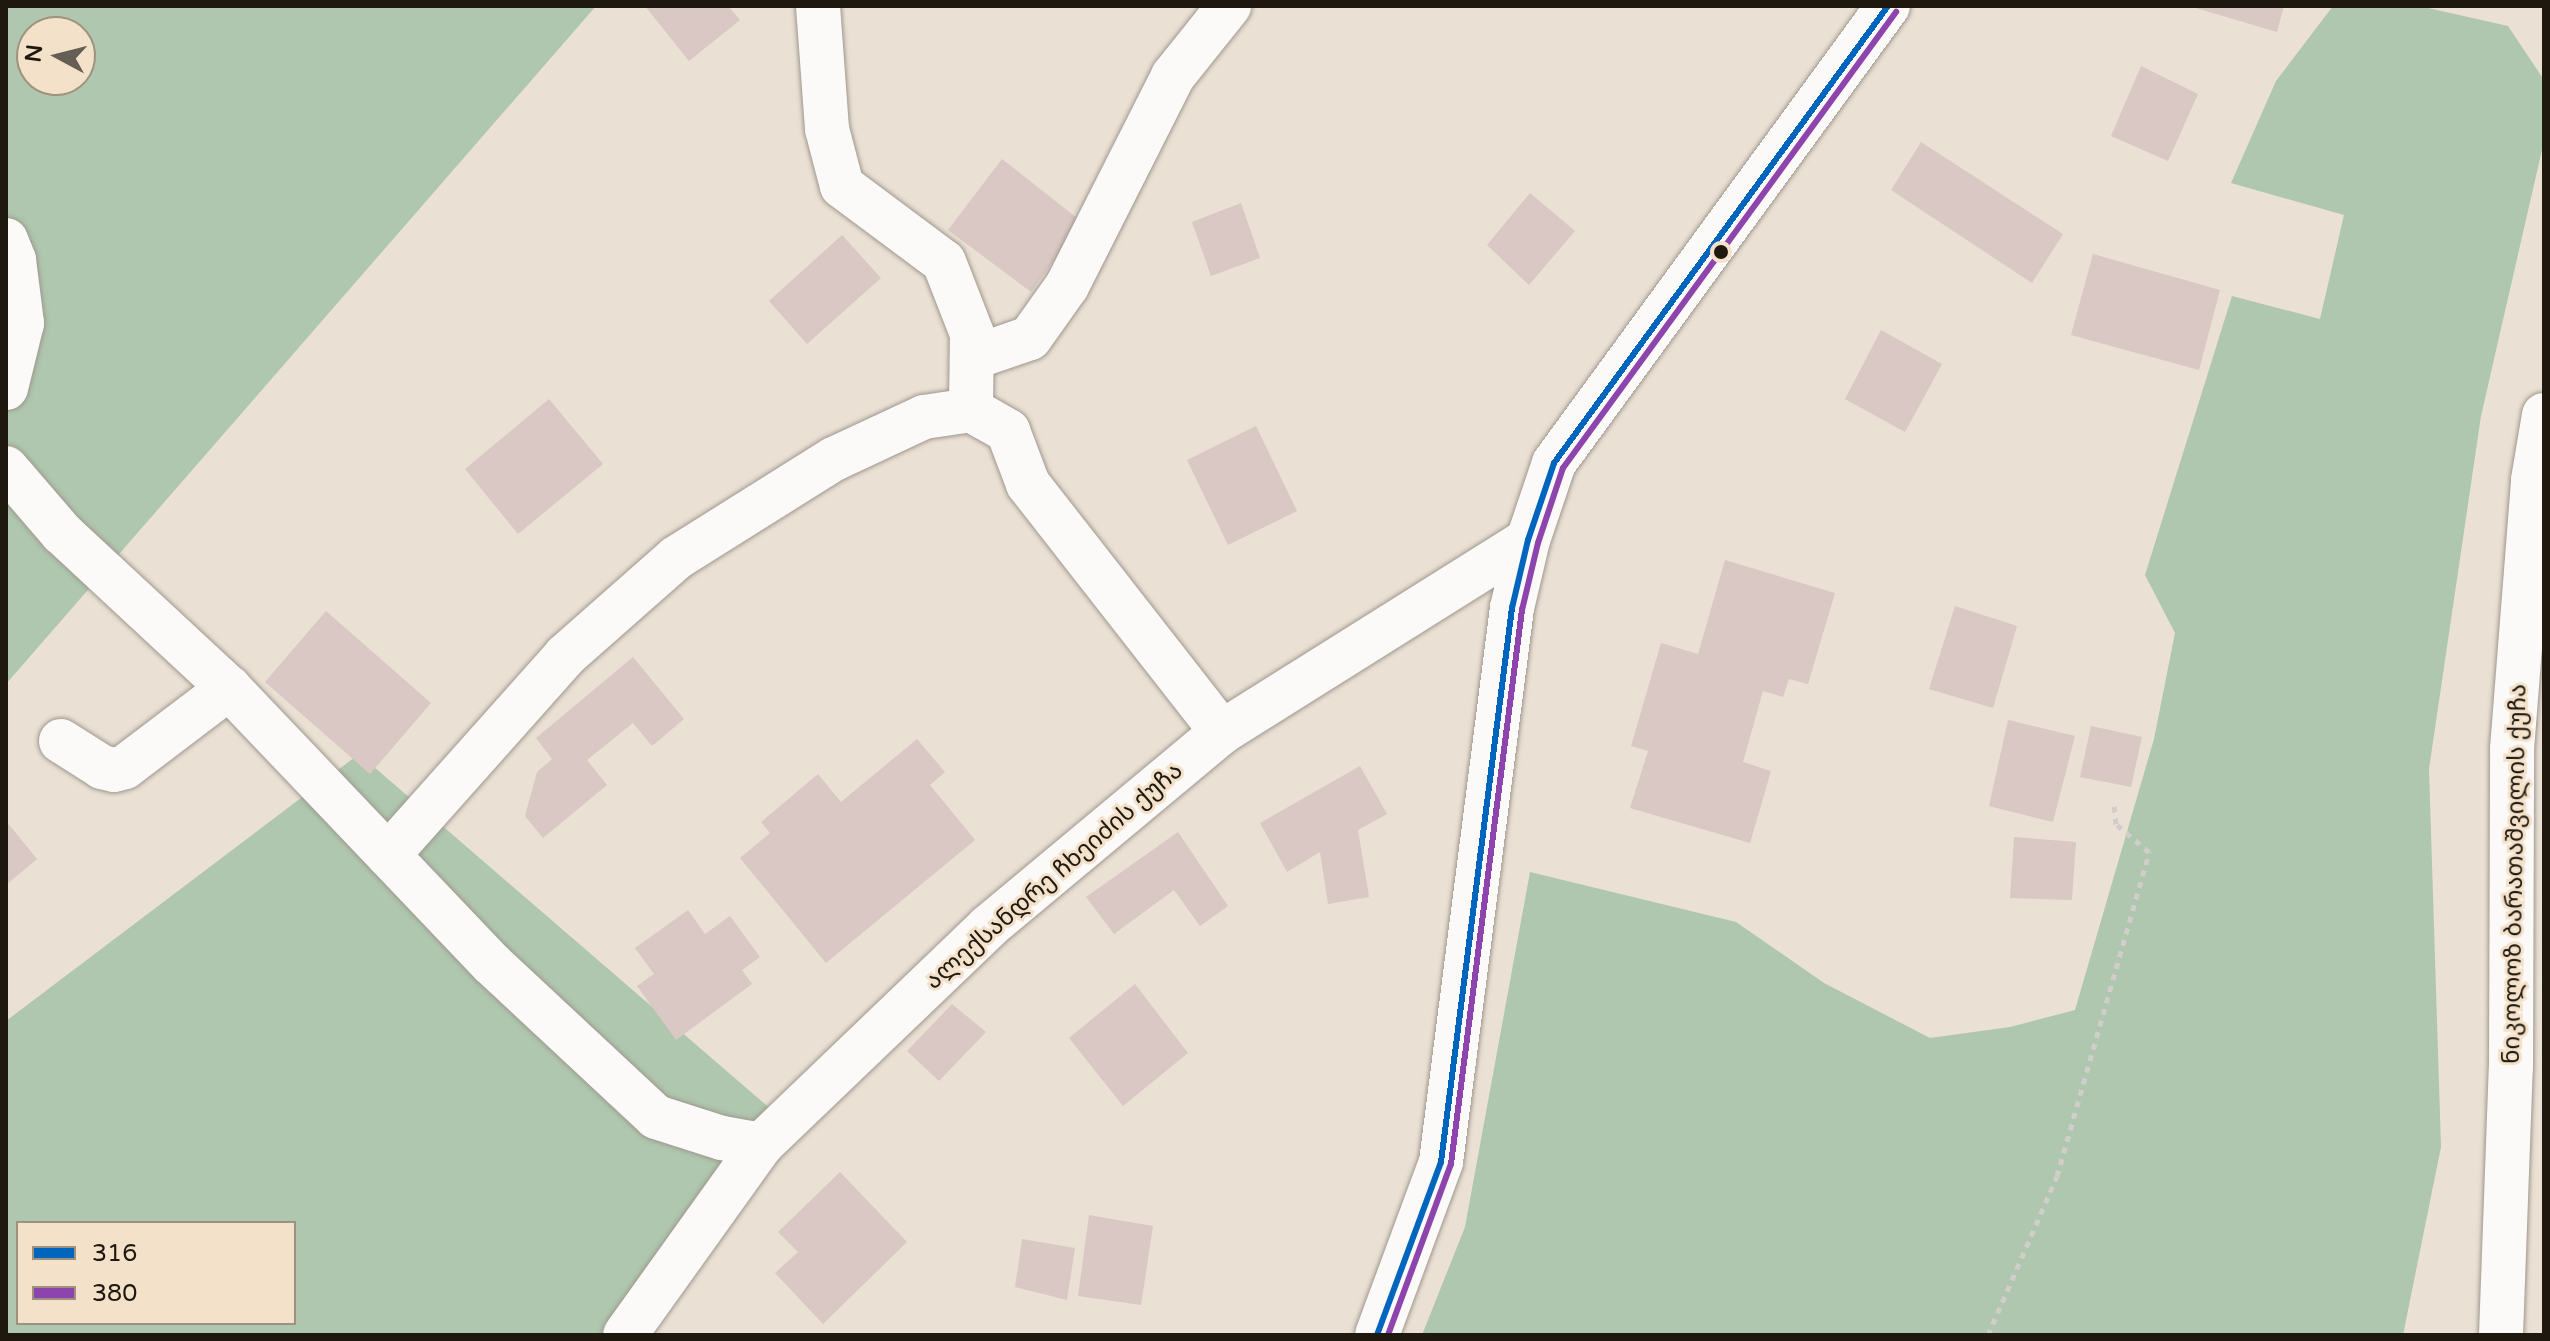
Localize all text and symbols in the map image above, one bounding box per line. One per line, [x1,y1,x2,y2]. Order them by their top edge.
north arrow [16,16,96,96]
text: N [20,43,48,64]
unlabelled marker [1713,244,1729,260]
street label: ნიკოლოზ ბარათაშვილის ქუჩა [2497,684,2533,1064]
street label: ალექსანდრე ჩხეიძის ქუჩა [919,756,1189,996]
legend [16,1221,296,1325]
text: 316 [92,1239,137,1268]
text: 380 [92,1279,137,1308]

